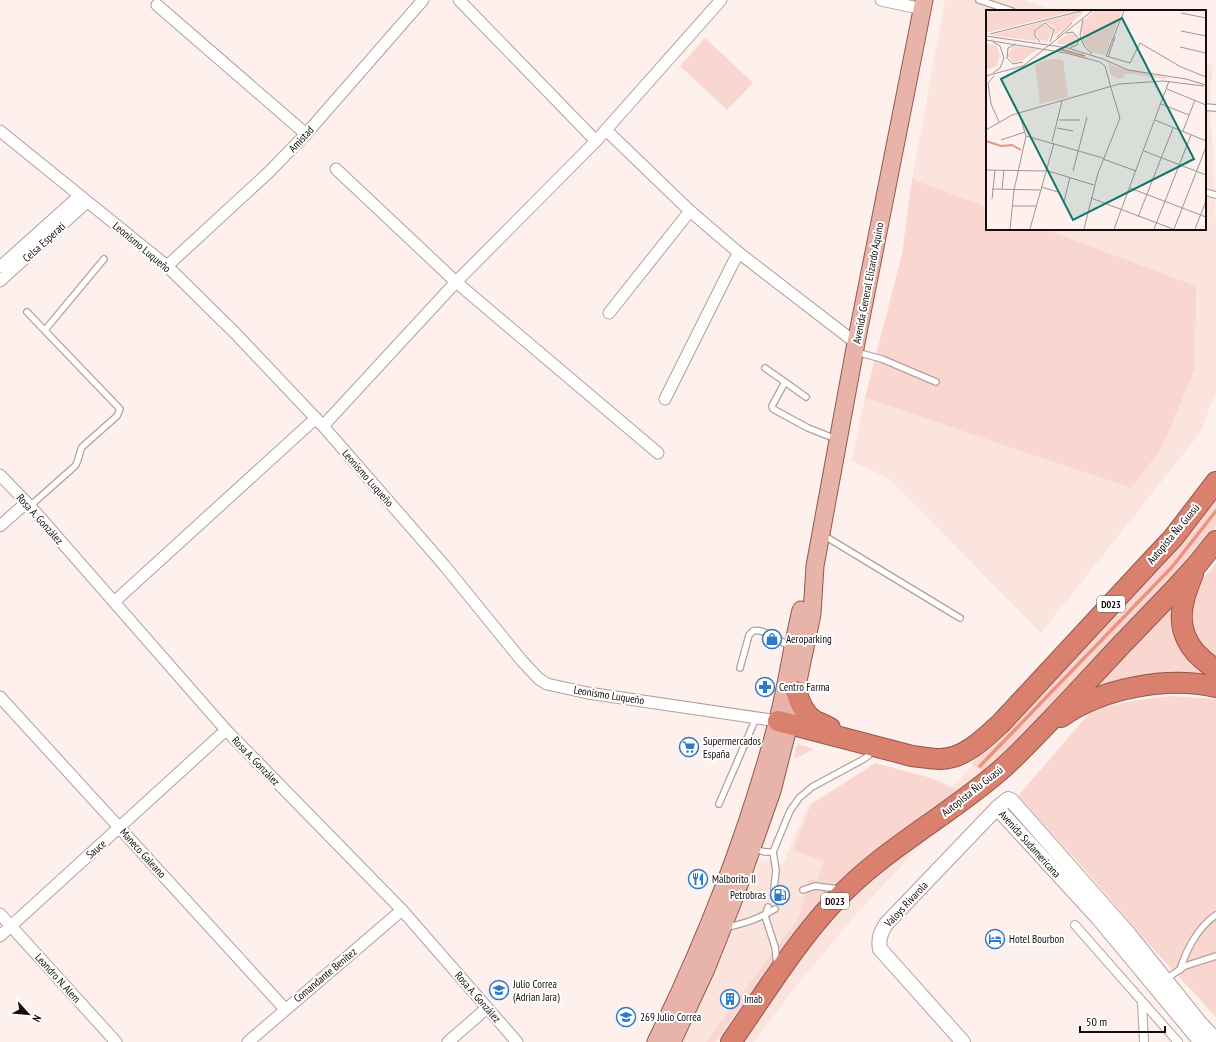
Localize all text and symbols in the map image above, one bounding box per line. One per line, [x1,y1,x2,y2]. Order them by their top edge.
inset map [986,10,1206,230]
street label: Amistad [285,123,317,155]
street label: Celsa Esperati [20,219,68,265]
street label: Leonismo Luqueño [110,219,174,275]
street label: Avenida General Elizardo Aquino [849,221,887,345]
street label: Leonismo Luqueño [339,446,397,510]
street label: Rosa A. González [14,491,66,547]
street label: Autopista Ñu Guasú [1144,501,1202,567]
road number: D023 [1097,596,1125,612]
shop icon: Aeroparking [761,628,783,650]
place label: Aeroparking [786,632,832,646]
pharmacy icon: Centro Farma [754,676,776,698]
place label: Centro Farma [779,680,830,694]
street label: Leonismo Luqueño [573,683,646,708]
street label: Rosa A. González [229,733,283,789]
place label: Supermercados España [703,734,761,761]
supermarket icon: Supermercados España [678,736,700,758]
street label: Autopista Ñu Guasú [938,762,1006,819]
street label: Avenida Sudamericana [996,807,1064,881]
street label: Maneco Galeano [117,825,169,881]
street label: Sauce [83,836,109,862]
restaurant icon: Malborito II [687,868,709,890]
place label: Malborito II [712,872,756,886]
street label: Valoys Rivarola [881,878,931,931]
fuel station icon: Petrobras [769,884,791,906]
place label: Petrobras [730,888,766,902]
road number: D023 [821,893,849,909]
hotel icon: Hotel Bourbon [984,928,1006,950]
place label: Hotel Bourbon [1009,932,1064,946]
street label: Comandante Benitez [291,945,359,1005]
street label: Leandro N. Alem [32,951,84,1005]
street label: Rosa A. González [452,969,504,1025]
place label: Julio Correa (Adrian Jara) [512,977,560,1004]
school or university icon: Julio Correa (Adrian Jara) [488,979,510,1001]
building icon: Imab [719,988,741,1010]
place label: Imab [744,992,763,1006]
north arrow [8,994,48,1034]
school or university icon: 269 Julio Correa [615,1006,637,1028]
scale bar [1080,1008,1165,1034]
place label: 269 Julio Correa [640,1010,701,1024]
text: N [29,1013,44,1024]
text: 50 m [1086,1014,1107,1029]

